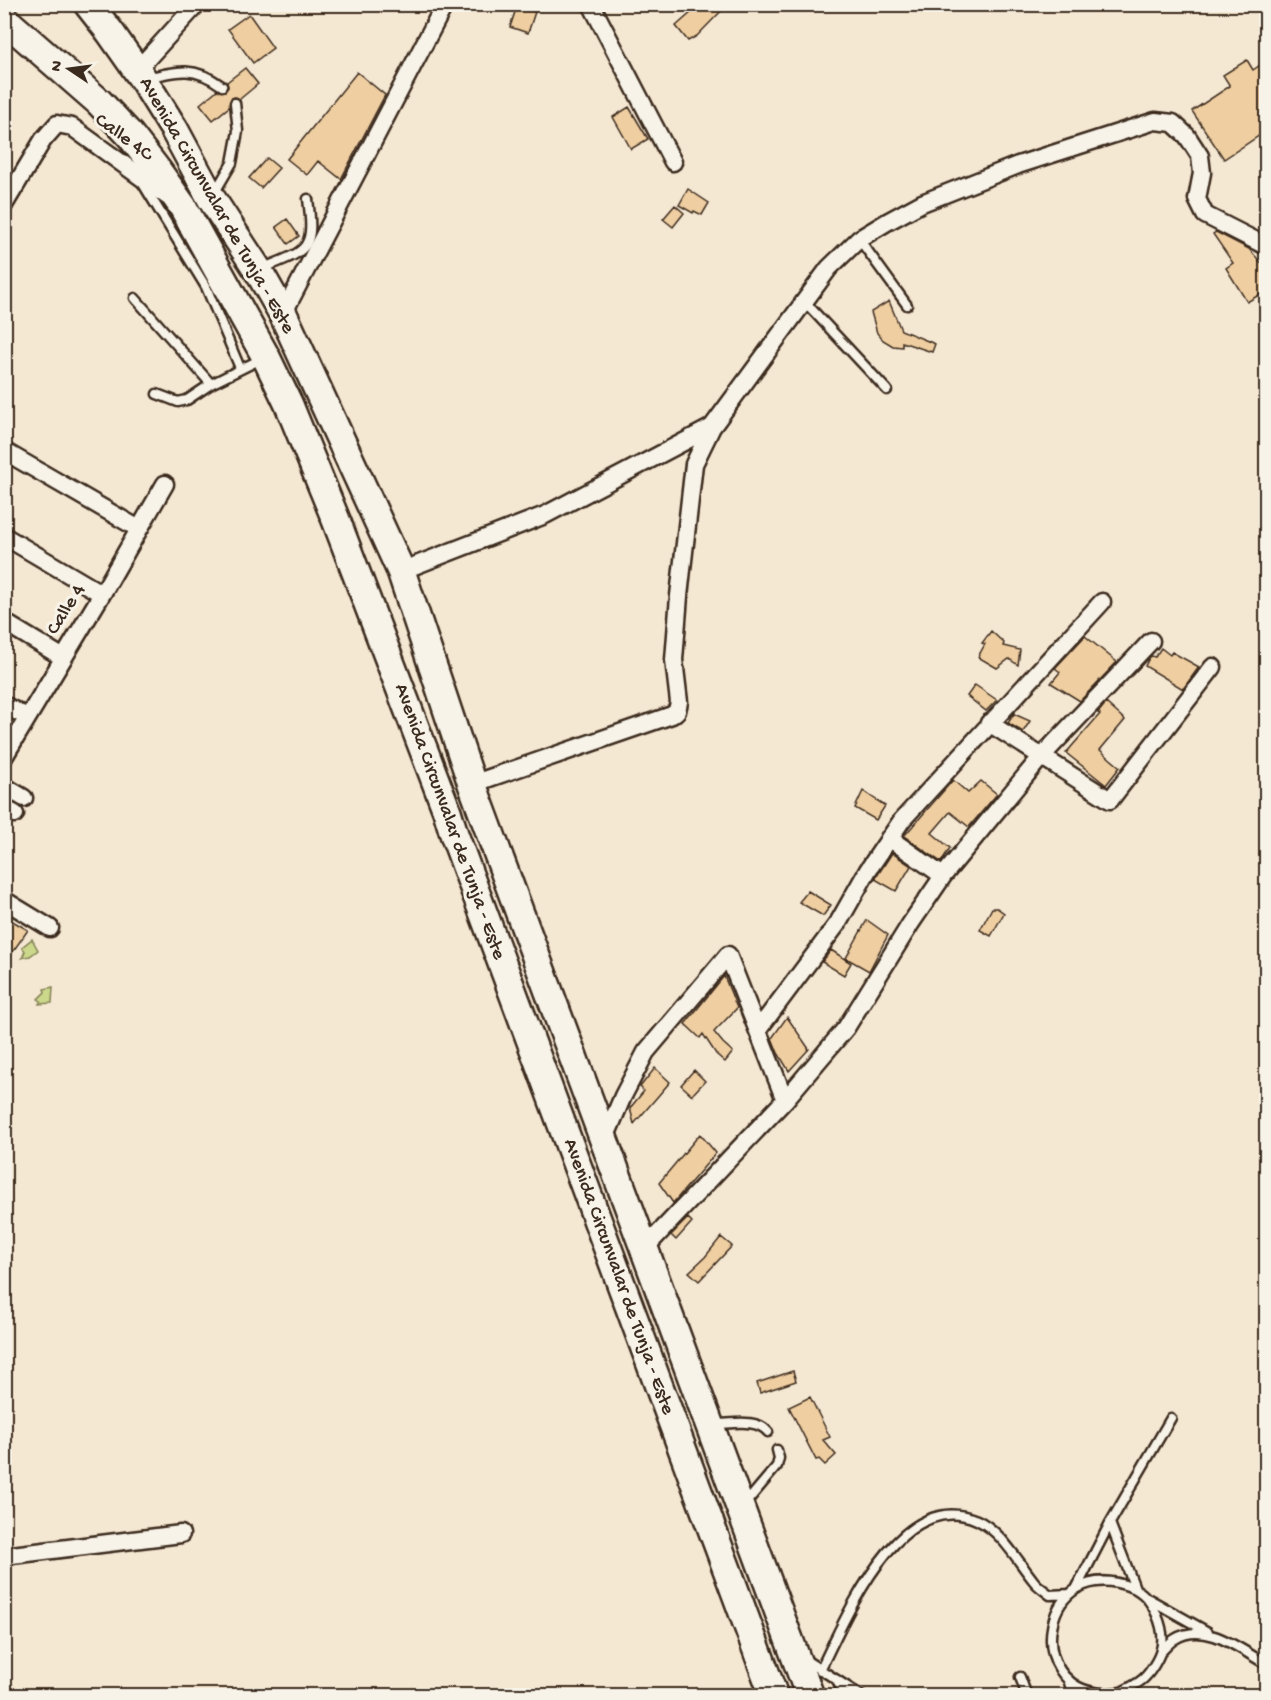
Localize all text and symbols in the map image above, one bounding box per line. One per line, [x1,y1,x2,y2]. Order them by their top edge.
north arrow [39,39,99,99]
text: N [47,59,68,74]
street label: Avenida Circunvalar de Tunja - Este [133,74,299,339]
street label: Calle 4C [89,109,157,167]
street label: Calle 4 [43,580,92,640]
street label: Avenida Circunvalar de Tunja - Este [388,681,510,964]
street label: Avenida Circunvalar de Tunja - Este [557,1136,679,1419]

